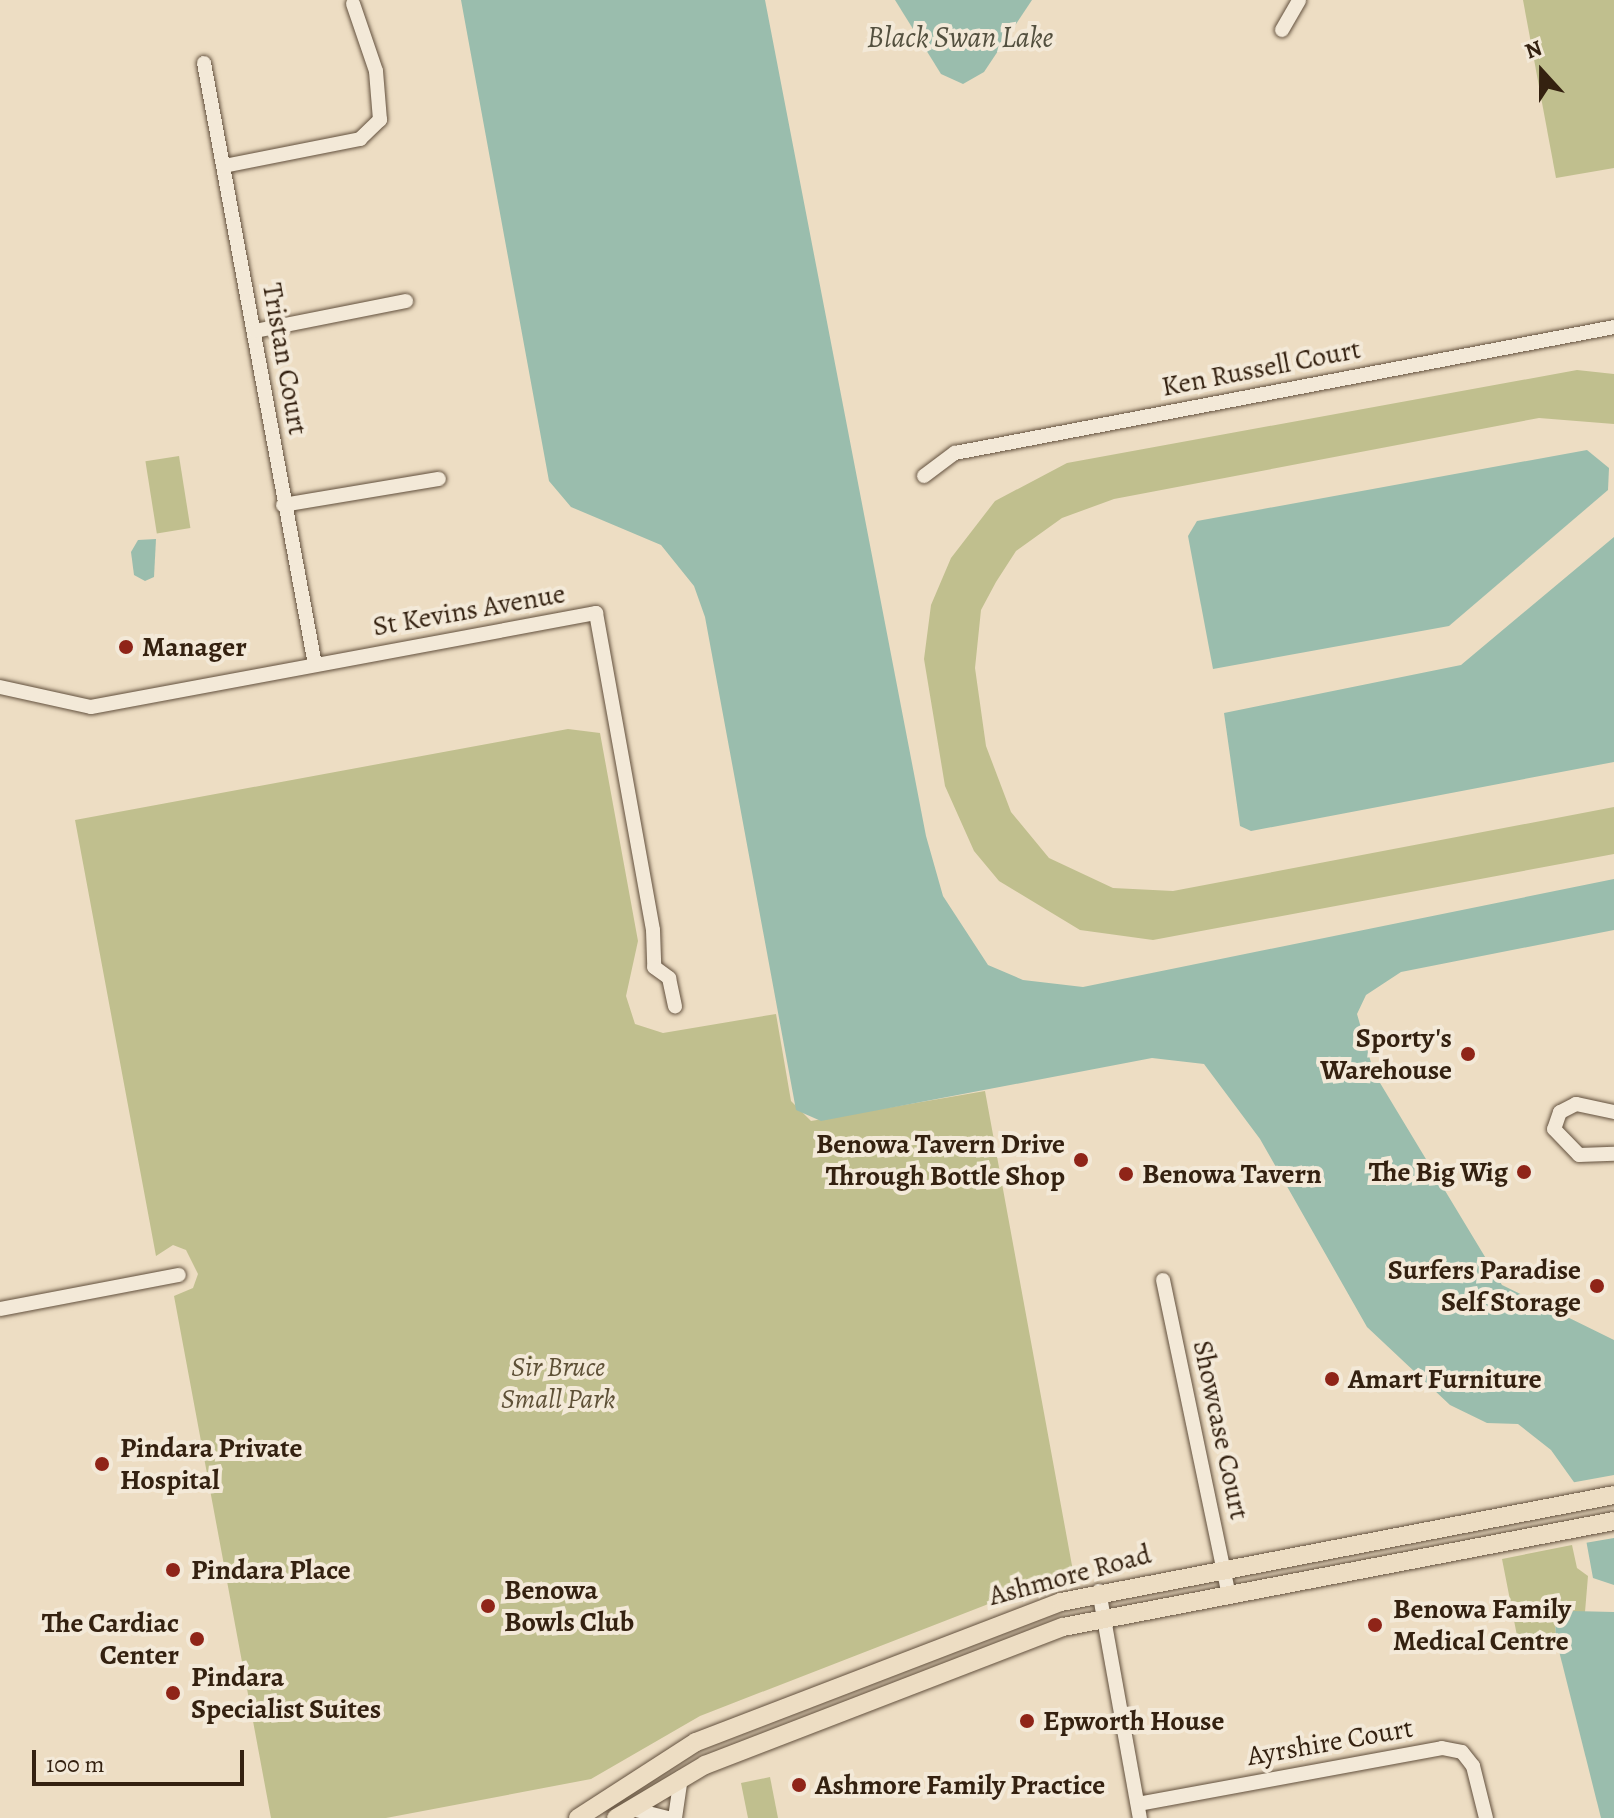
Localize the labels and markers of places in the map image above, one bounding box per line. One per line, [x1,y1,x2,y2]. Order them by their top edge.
place label: Manager [142,630,247,664]
marker: Manager [117,638,135,656]
place label: Sporty's Warehouse [1320,1021,1452,1087]
marker: Sporty's Warehouse [1459,1045,1477,1063]
place label: Benowa Tavern Drive Through Bottle Shop [816,1127,1065,1193]
marker: Benowa Tavern Drive Through Bottle Shop [1072,1151,1090,1169]
place label: The Big Wig [1369,1155,1508,1189]
place label: Benowa Tavern [1142,1157,1322,1191]
marker: The Big Wig [1515,1163,1533,1181]
marker: Benowa Tavern [1117,1165,1135,1183]
place label: Surfers Paradise Self Storage [1388,1253,1581,1319]
marker: Surfers Paradise Self Storage [1588,1277,1606,1295]
place label: Amart Furniture [1348,1362,1542,1396]
marker: Amart Furniture [1323,1370,1341,1388]
place label: Pindara Private Hospital [120,1431,302,1497]
marker: Pindara Private Hospital [91,1453,113,1475]
place label: Pindara Place [191,1553,351,1587]
marker: Pindara Place [162,1559,184,1581]
place label: Benowa Bowls Club [504,1573,634,1639]
place label: Benowa Family Medical Centre [1393,1592,1571,1658]
marker: Benowa Bowls Club [479,1597,497,1615]
place label: The Cardiac Center [42,1606,179,1672]
marker: Benowa Family Medical Centre [1364,1614,1386,1636]
marker: The Cardiac Center [186,1628,208,1650]
place label: Pindara Specialist Suites [191,1660,381,1726]
marker: Pindara Specialist Suites [162,1682,184,1704]
place label: Epworth House [1043,1704,1224,1738]
marker: Epworth House [1018,1712,1036,1730]
place label: Ashmore Family Practice [815,1768,1105,1802]
marker: Ashmore Family Practice [790,1776,808,1794]

